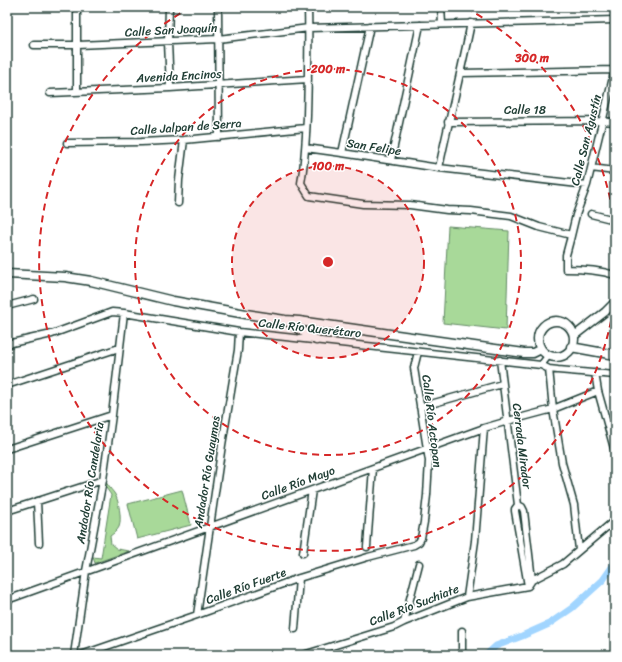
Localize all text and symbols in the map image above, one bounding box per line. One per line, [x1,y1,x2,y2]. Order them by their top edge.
street label: Calle San Joaquín [124,17,218,43]
text: 300 m [514,47,550,69]
text: 200 m [310,58,346,80]
street label: Avenida Encinos [135,63,223,89]
street label: Calle San Agustín [564,92,608,188]
street label: Calle 18 [504,99,546,121]
street label: Calle Jalpan de Serra [130,112,242,142]
street label: San Felipe [345,132,403,162]
text: 100 m [312,155,345,177]
centre of rings [321,255,335,269]
street label: Calle Río Querétaro [258,312,362,344]
street label: Calle Río Actopan [415,373,449,469]
street label: Cerrada Mirador [506,402,538,491]
street label: Andador Río Guaymas [187,414,227,531]
street label: Andador Río Candelaria [69,420,111,546]
street label: Calle Río Mayo [258,459,338,507]
street label: Calle Río Fuerte [203,561,290,611]
street label: Calle Río Suchiate [366,578,462,632]

